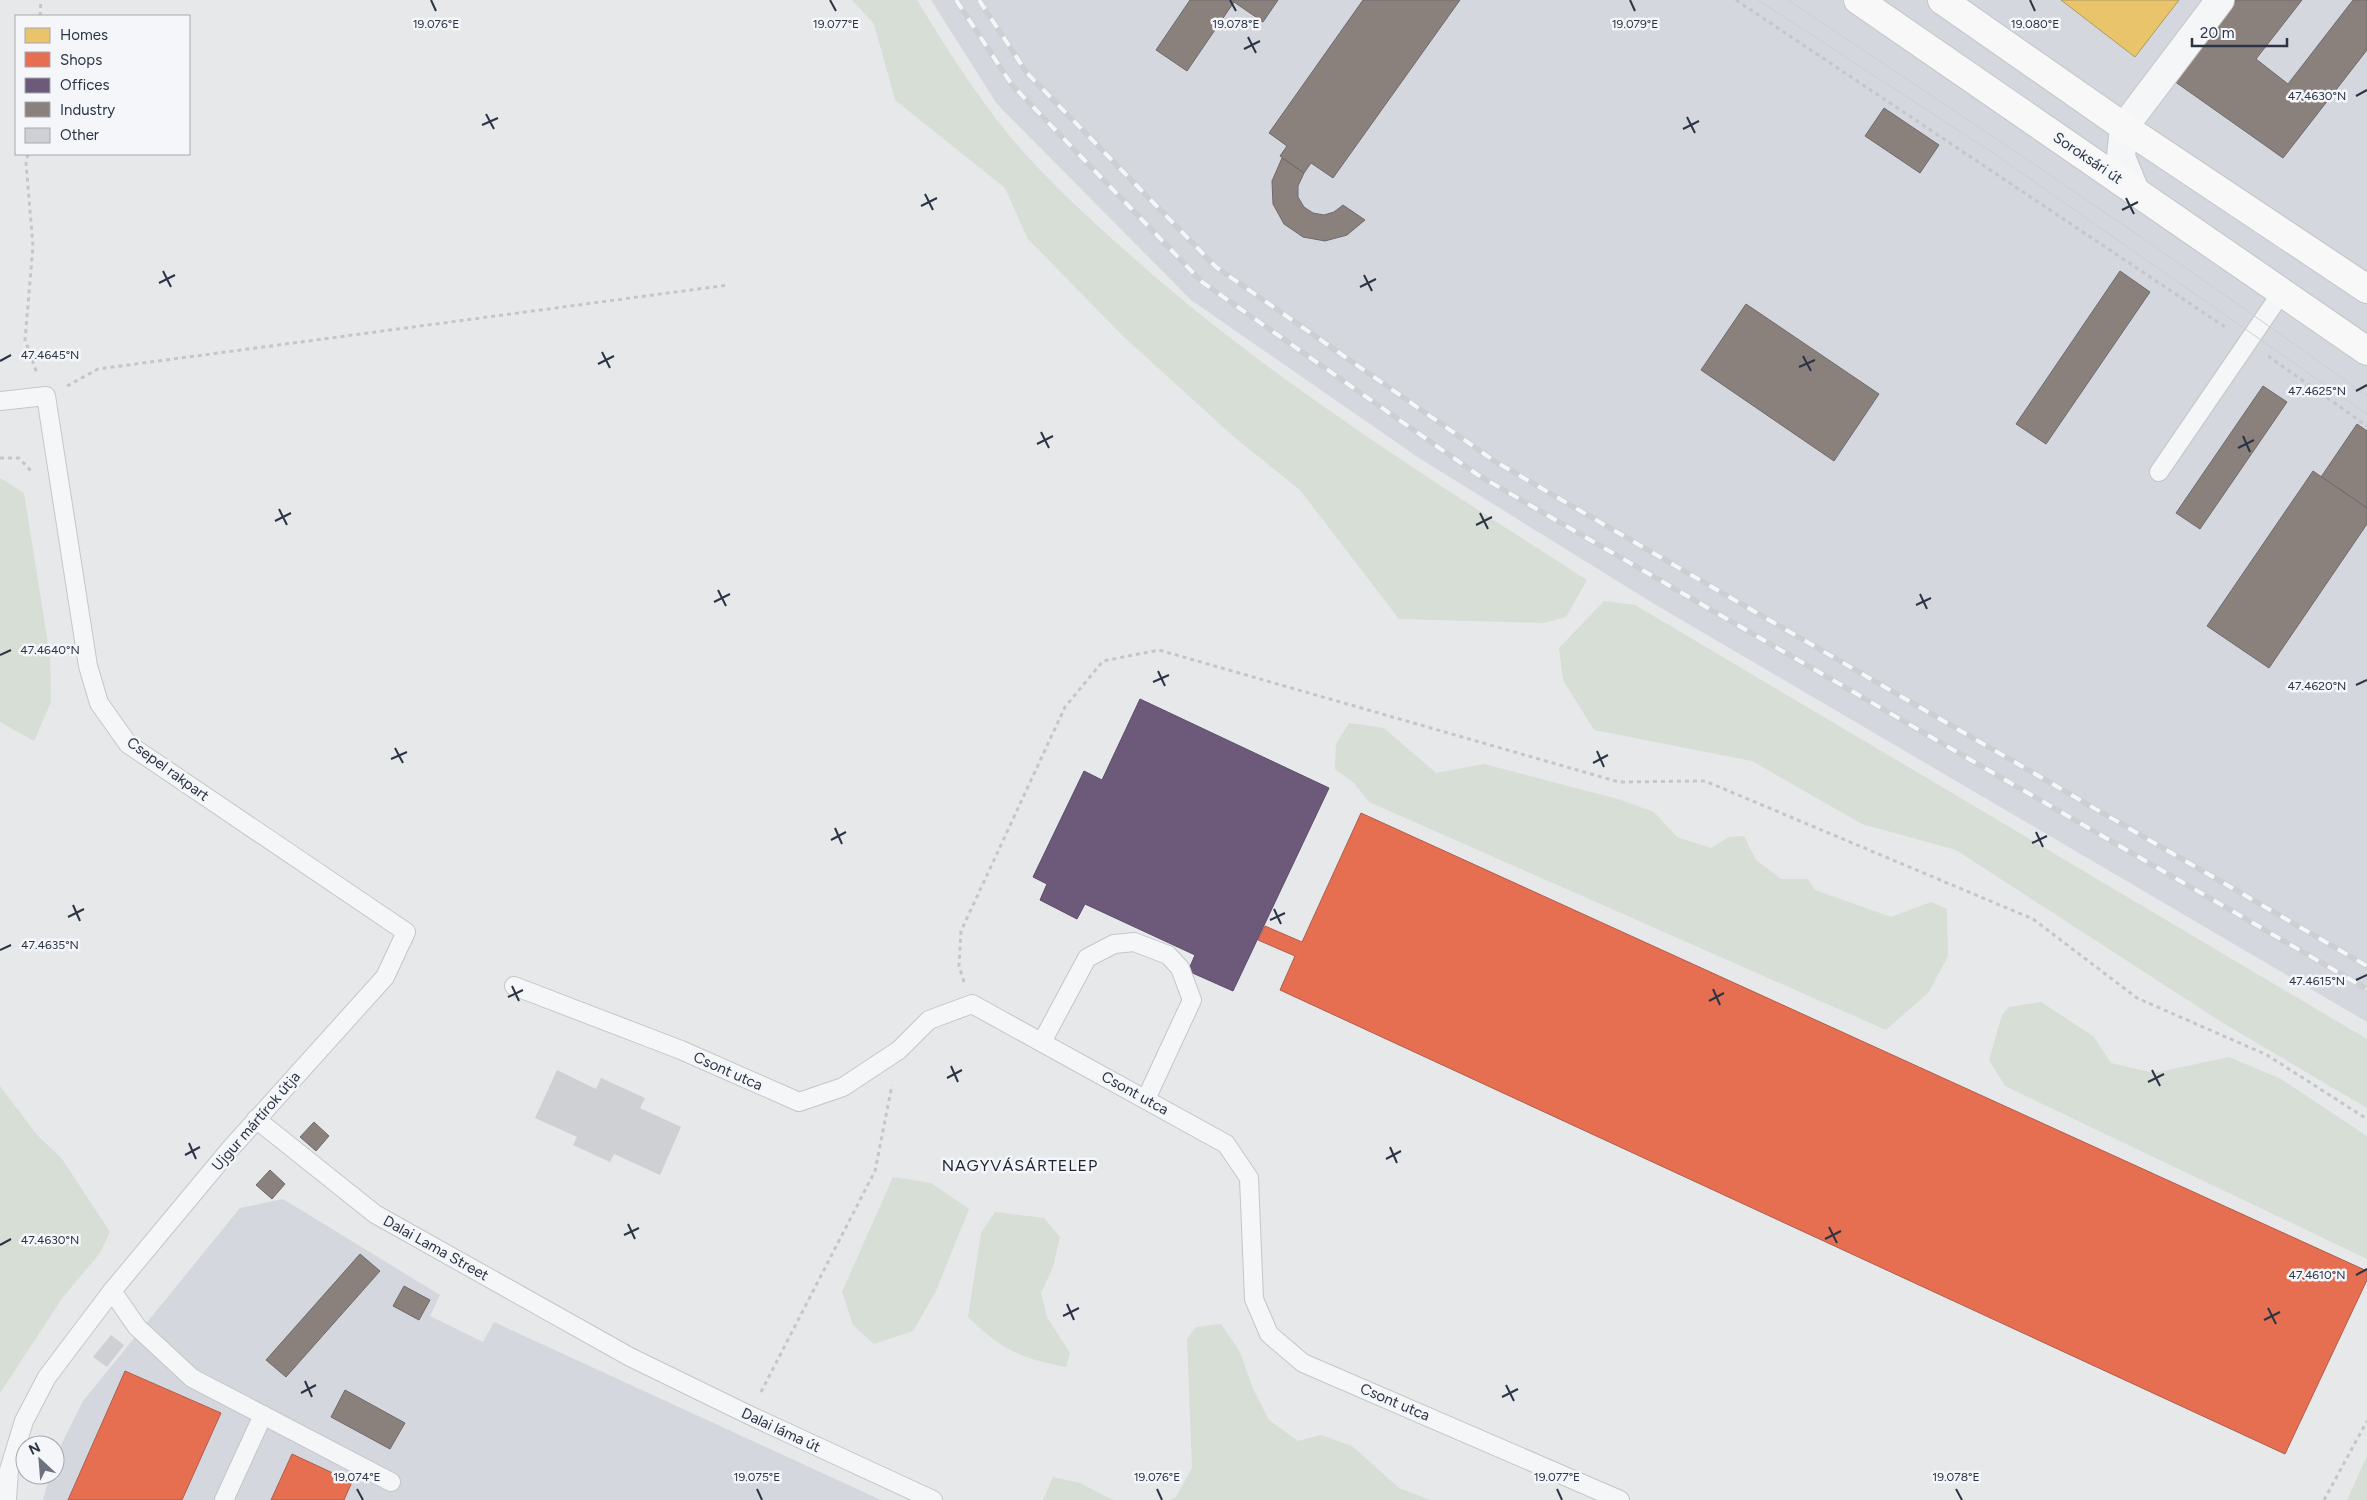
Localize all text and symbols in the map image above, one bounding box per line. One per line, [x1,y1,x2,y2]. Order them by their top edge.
legend [15,15,190,155]
scale bar [2192,15,2287,47]
text: 19.076°E [413,17,459,31]
text: 19.077°E [813,17,859,31]
text: 19.078°E [1212,17,1260,31]
text: 19.079°E [1612,17,1658,31]
text: 19.080°E [2011,17,2059,31]
text: 20 m [2200,24,2234,42]
text: Homes [60,26,108,44]
text: Shops [60,51,102,69]
text: Offices [60,76,110,94]
text: 47.4630°N [2288,89,2346,103]
text: Industry [60,101,115,119]
text: Other [60,126,99,144]
street label: Soroksári út [2050,128,2126,188]
text: 47.4645°N [21,348,79,362]
text: 47.4625°N [2288,384,2346,398]
text: 47.4640°N [20,643,80,657]
text: 47.4620°N [2288,679,2346,693]
street label: Csepel rakpart [123,733,213,805]
text: 47.4635°N [21,938,79,952]
text: 47.4615°N [2289,974,2345,988]
street label: Csont utca [691,1048,765,1094]
street label: Csont utca [1098,1067,1172,1119]
street label: Ujgur mártírok útja [208,1068,304,1174]
district label: NAGYVÁSÁRTELEP [942,1156,1098,1175]
street label: Dalai Lama Street [380,1212,492,1285]
text: 47.4630°N [21,1233,79,1247]
text: 47.4610°N [2288,1268,2346,1282]
street label: Csont utca [1357,1379,1433,1425]
street label: Dalai láma út [739,1404,824,1456]
north arrow [15,1435,65,1485]
text: N [26,1439,43,1459]
text: 19.074°E [333,1470,381,1484]
text: 19.075°E [734,1470,780,1484]
text: 19.076°E [1134,1470,1180,1484]
text: 19.077°E [1534,1470,1580,1484]
text: 19.078°E [1932,1470,1980,1484]

